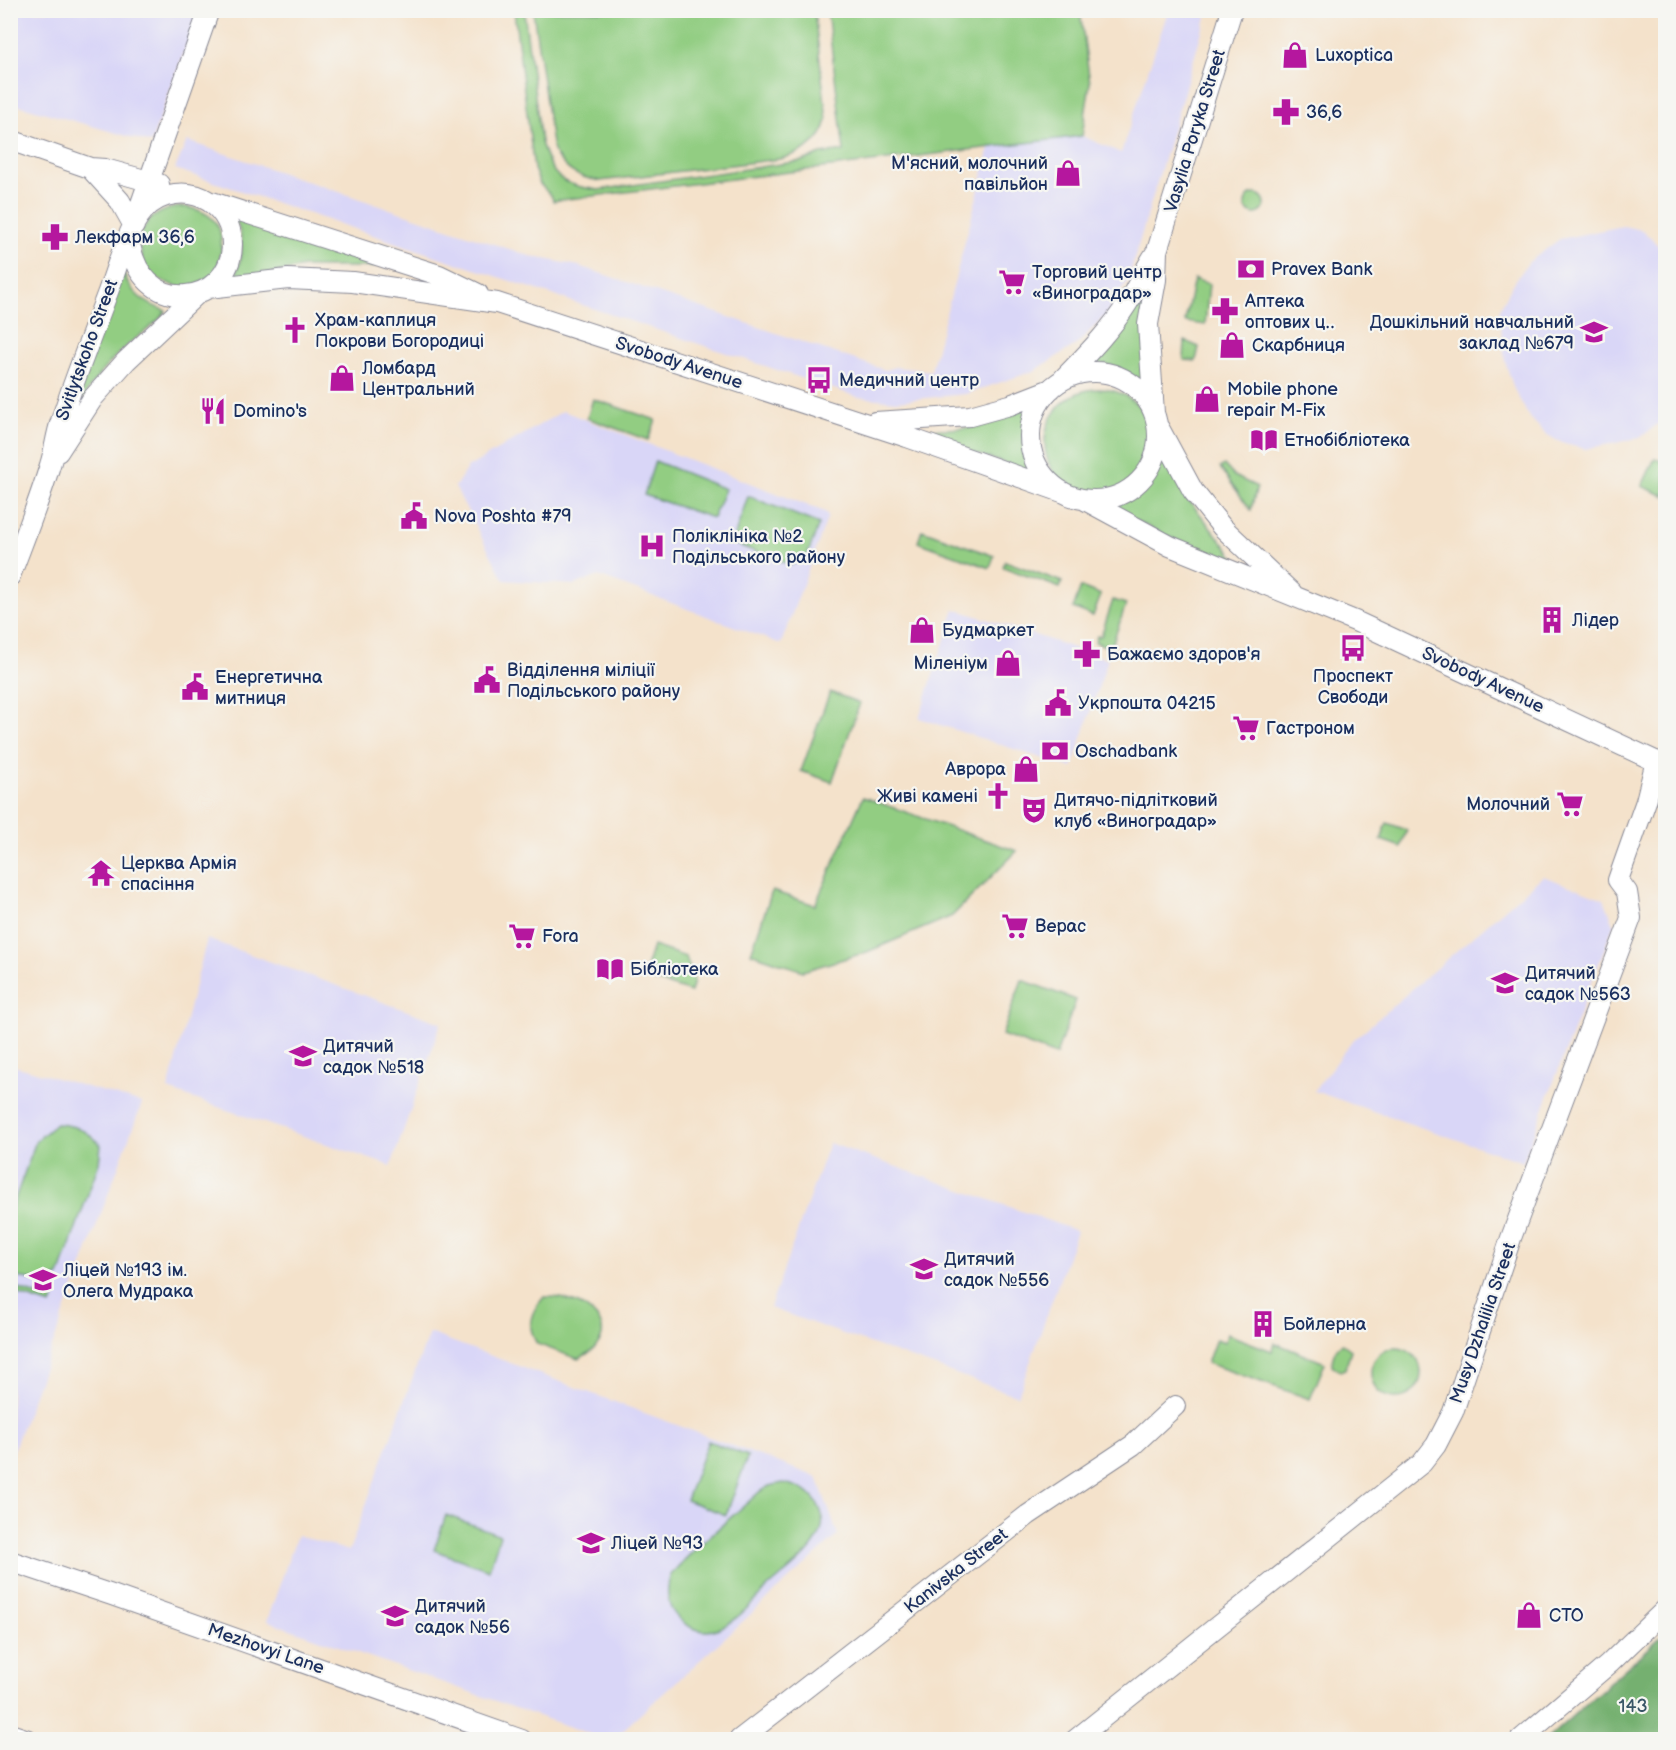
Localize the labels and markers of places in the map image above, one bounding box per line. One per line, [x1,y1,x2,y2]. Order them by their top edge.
shop icon: Luxoptica [1280,40,1310,70]
place label: Luxoptica [1315,45,1393,66]
pharmacy icon: 36,6 [1271,97,1301,127]
place label: 36,6 [1306,102,1342,123]
place label: М'ясний, молочний павільйон [891,153,1048,195]
shop icon: М'ясний, молочний павільйон [1053,158,1083,188]
pharmacy icon: Лекфарм 36,6 [40,222,70,252]
place label: Лекфарм 36,6 [74,227,195,248]
bank icon: Pravex Bank [1236,254,1266,284]
place label: Pravex Bank [1271,259,1372,280]
place label: Торговий центр «Виноградар» [1032,262,1162,304]
supermarket icon: Торговий центр «Виноградар» [997,267,1027,297]
place label: Аптека оптових ц‥ [1244,291,1335,333]
pharmacy icon: Аптека оптових ц‥ [1210,296,1240,326]
place label: Храм-каплиця Покрови Богородиці [315,310,484,352]
place label: Дошкільний навчальний заклад №679 [1370,312,1574,354]
church icon: Храм-каплиця Покрови Богородиці [280,315,310,345]
school or university icon: Дошкільний навчальний заклад №679 [1579,317,1609,347]
shop icon: Скарбниця [1217,330,1247,360]
place label: Скарбниця [1252,335,1345,356]
place label: Ломбард Центральний [361,358,475,400]
shop icon: Ломбард Центральний [327,363,357,393]
bus stop icon: Медичний центр [804,365,834,395]
place label: Медичний центр [839,370,979,391]
place label: Mobile phone repair M-Fix [1227,379,1338,421]
shop icon: Mobile phone repair M-Fix [1192,384,1222,414]
restaurant icon: Domino's [198,396,228,426]
place label: Domino's [233,401,307,422]
library icon: Етнобібліотека [1249,425,1279,455]
place label: Етнобібліотека [1284,430,1410,451]
public building icon: Nova Poshta #79 [399,501,429,531]
place label: Nova Poshta #79 [434,506,572,527]
place label: Поліклініка №2 Подільського району [672,526,846,568]
hospital icon: Поліклініка №2 Подільського району [637,531,667,561]
building icon: Лідер [1537,605,1567,635]
place label: Лідер [1571,610,1619,631]
shop icon: Будмаркет [907,615,937,645]
place label: Будмаркет [942,620,1035,641]
bus stop icon: Проспект Свободи [1338,633,1368,663]
pharmacy icon: Бажаємо здоров'я [1072,639,1102,669]
place label: Бажаємо здоров'я [1107,644,1260,665]
shop icon: Міленіум [993,648,1023,678]
place label: Міленіум [913,653,988,674]
place label: Відділення міліції Подільського району [507,660,681,702]
public building icon: Відділення міліції Подільського району [472,665,502,695]
place label: Проспект Свободи [1313,666,1394,708]
place label: Енергетична митниця [215,667,323,709]
public building icon: Енергетична митниця [180,672,210,702]
public building icon: Укрпошта 04215 [1043,688,1073,718]
place label: Укрпошта 04215 [1078,693,1216,714]
supermarket icon: Гастроном [1231,713,1261,743]
place label: Гастроном [1266,718,1355,739]
bank icon: Oschadbank [1040,736,1070,766]
place label: Oschadbank [1075,741,1177,762]
shop icon: Аврора [1011,754,1041,784]
place label: Аврора [944,759,1006,780]
church icon: Живі камені [983,781,1013,811]
place label: Живі камені [877,786,978,807]
supermarket icon: Молочний [1555,789,1585,819]
place label: Дитячо-підлітковий клуб «Виноградар» [1054,790,1218,832]
place label: Молочний [1466,794,1550,815]
theatre icon: Дитячо-підлітковий клуб «Виноградар» [1019,795,1049,825]
place label: Церква Армія спасіння [121,853,237,895]
temple icon: Церква Армія спасіння [86,858,116,888]
supermarket icon: Верас [1000,911,1030,941]
place label: Верас [1035,916,1086,937]
supermarket icon: Fora [507,921,537,951]
place label: Fora [542,926,579,947]
library icon: Бібліотека [595,954,625,984]
place label: Бібліотека [630,959,719,980]
place label: Дитячий садок №563 [1525,963,1631,1005]
school or university icon: Дитячий садок №563 [1490,968,1520,998]
place label: Дитячий садок №518 [323,1036,424,1078]
school or university icon: Дитячий садок №518 [288,1041,318,1071]
place label: Дитячий садок №556 [944,1249,1049,1291]
school or university icon: Дитячий садок №556 [909,1254,939,1284]
place label: Ліцей №193 ім. Олега Мудрака [62,1260,194,1302]
school or university icon: Ліцей №193 ім. Олега Мудрака [28,1265,58,1295]
building icon: Бойлерна [1248,1309,1278,1339]
place label: Бойлерна [1283,1314,1367,1335]
school or university icon: Ліцей №93 [576,1528,606,1558]
place label: Ліцей №93 [610,1533,703,1554]
place label: Дитячий садок №56 [415,1596,510,1638]
shop icon: СТО [1514,1600,1544,1630]
school or university icon: Дитячий садок №56 [380,1601,410,1631]
place label: СТО [1549,1605,1584,1626]

